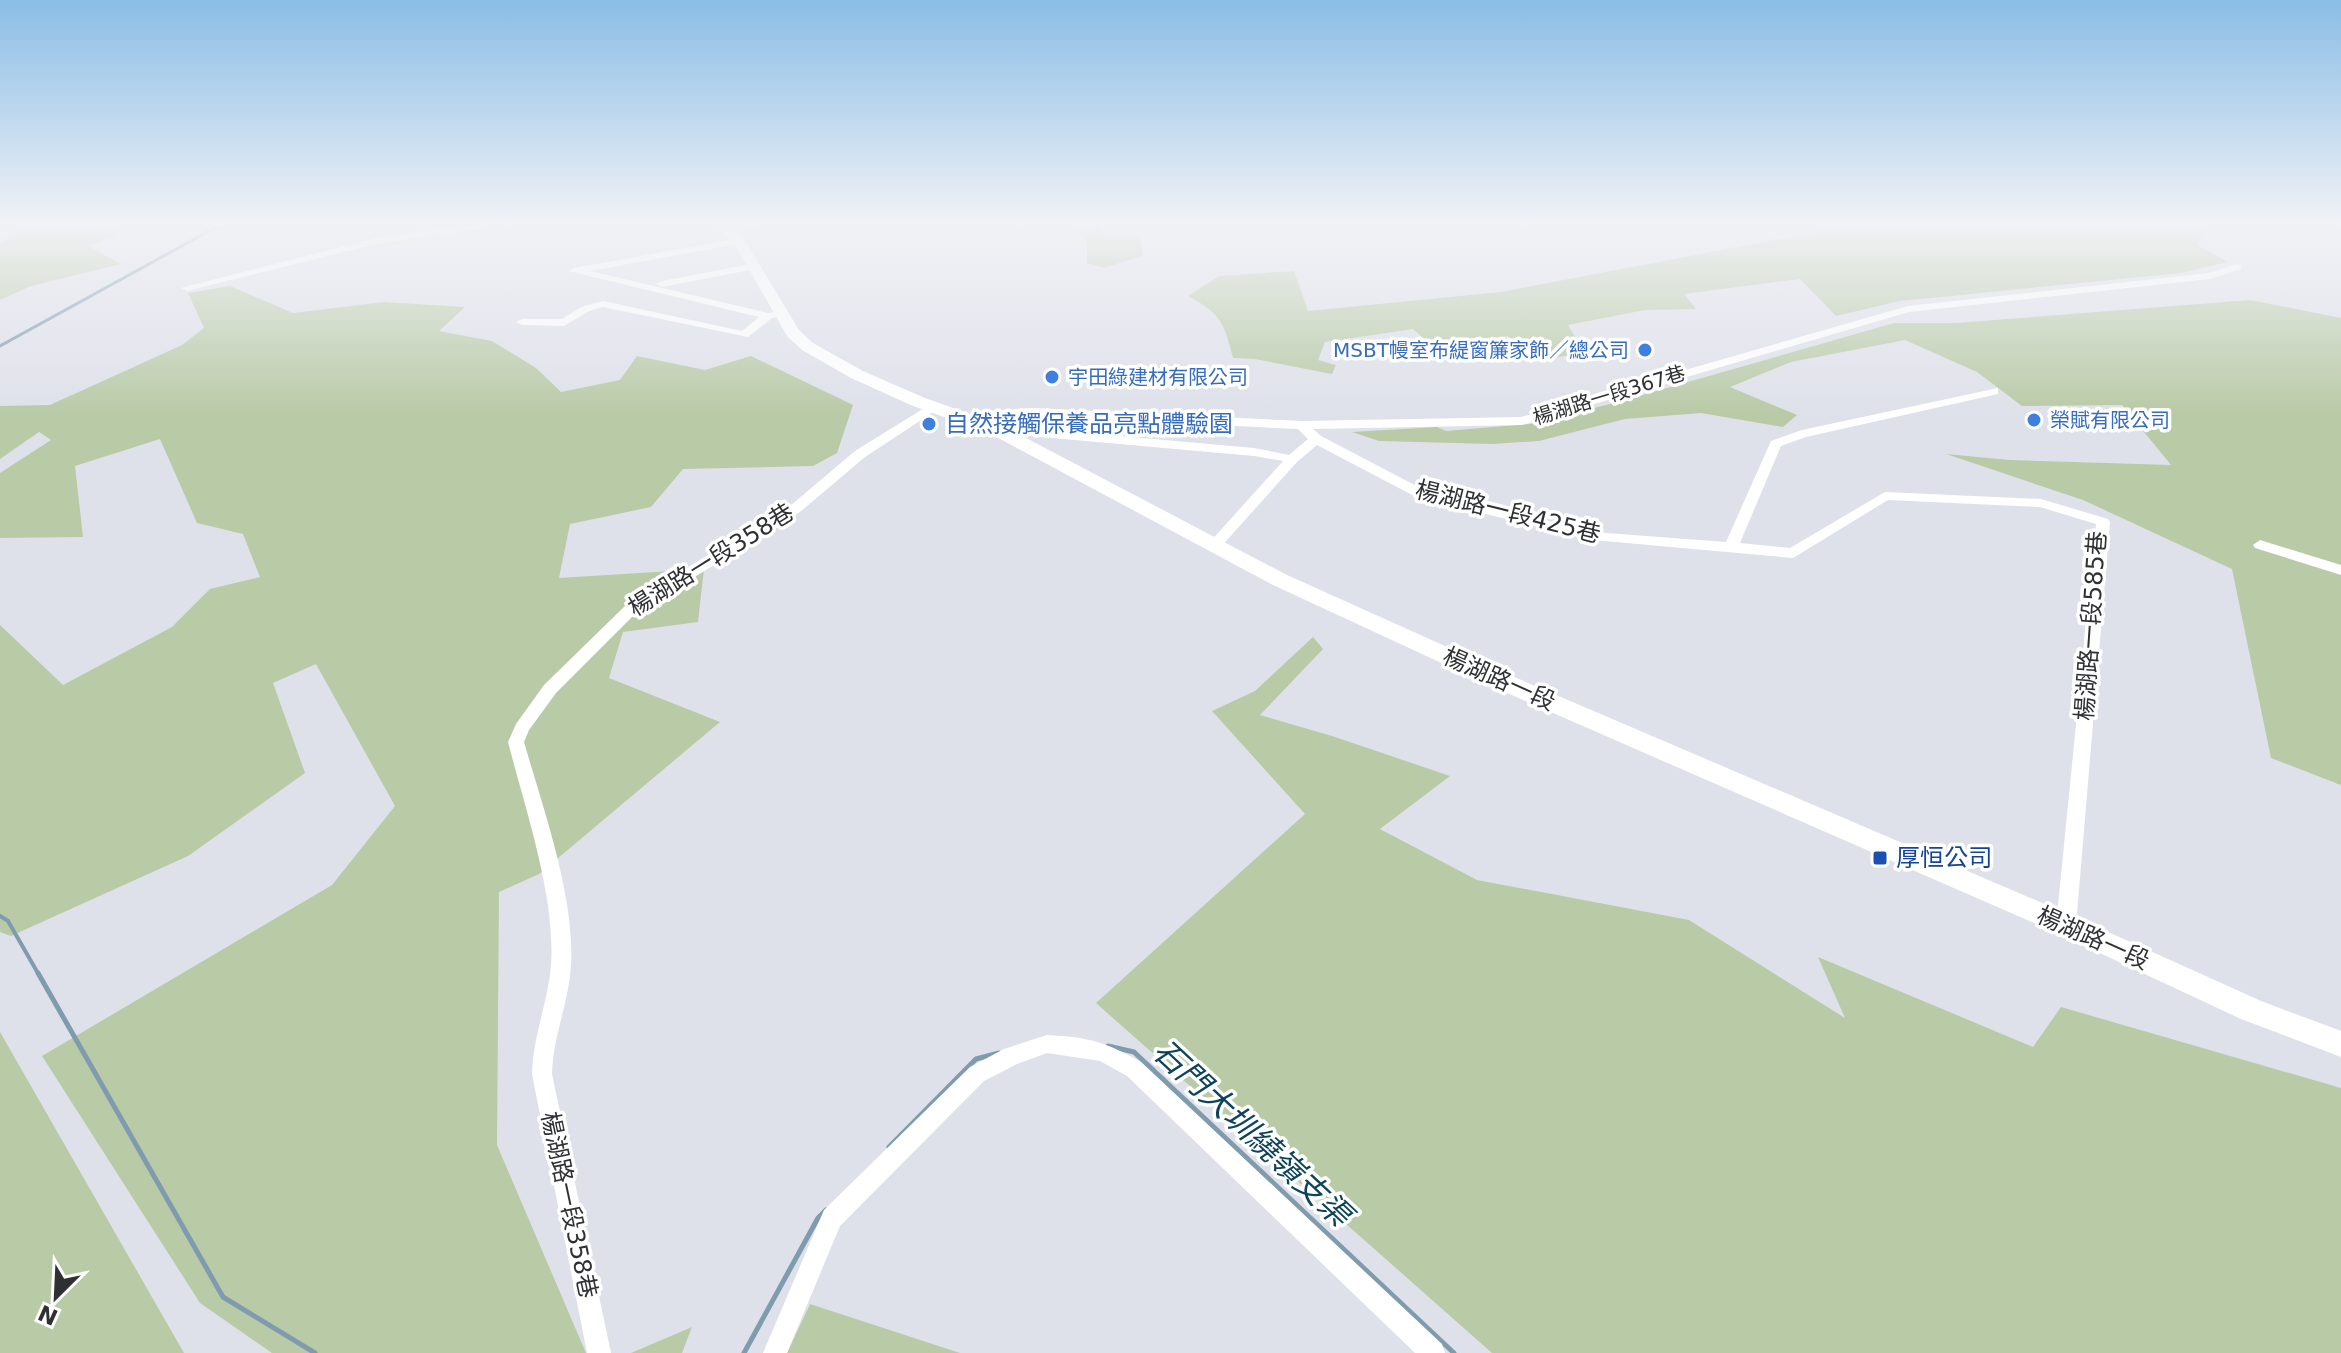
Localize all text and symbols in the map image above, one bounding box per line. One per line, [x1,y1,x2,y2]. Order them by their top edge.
place label: MSBT幔室布緹窗簾家飾／總公司 [1333,338,1629,362]
marker: MSBT幔室布緹窗簾家飾／總公司 [1636,341,1654,359]
street label: 楊湖路一段367巷 [1530,360,1688,430]
place label: 宇田綠建材有限公司 [1068,365,1248,389]
marker: 宇田綠建材有限公司 [1043,368,1061,386]
place label: 榮賦有限公司 [2050,408,2170,432]
place label: 自然接觸保養品亮點體驗園 [945,410,1233,438]
marker: 榮賦有限公司 [2025,411,2043,429]
marker: 自然接觸保養品亮點體驗園 [920,415,938,433]
street label: 楊湖路一段425巷 [1413,475,1603,549]
street label: 楊湖路一段358巷 [623,498,799,622]
street label: 楊湖路一段585巷 [2070,530,2112,722]
street label: 楊湖路一段 [1438,642,1560,716]
place label: 厚恒公司 [1896,844,1992,872]
marker: 厚恒公司 [1871,849,1889,867]
street label: 楊湖路一段 [2032,901,2154,975]
water label: 石門大圳繞嶺支渠 [1145,1032,1361,1237]
street label: 楊湖路一段358巷 [536,1109,602,1301]
north arrow [16,1257,96,1337]
text: N [35,1300,62,1330]

